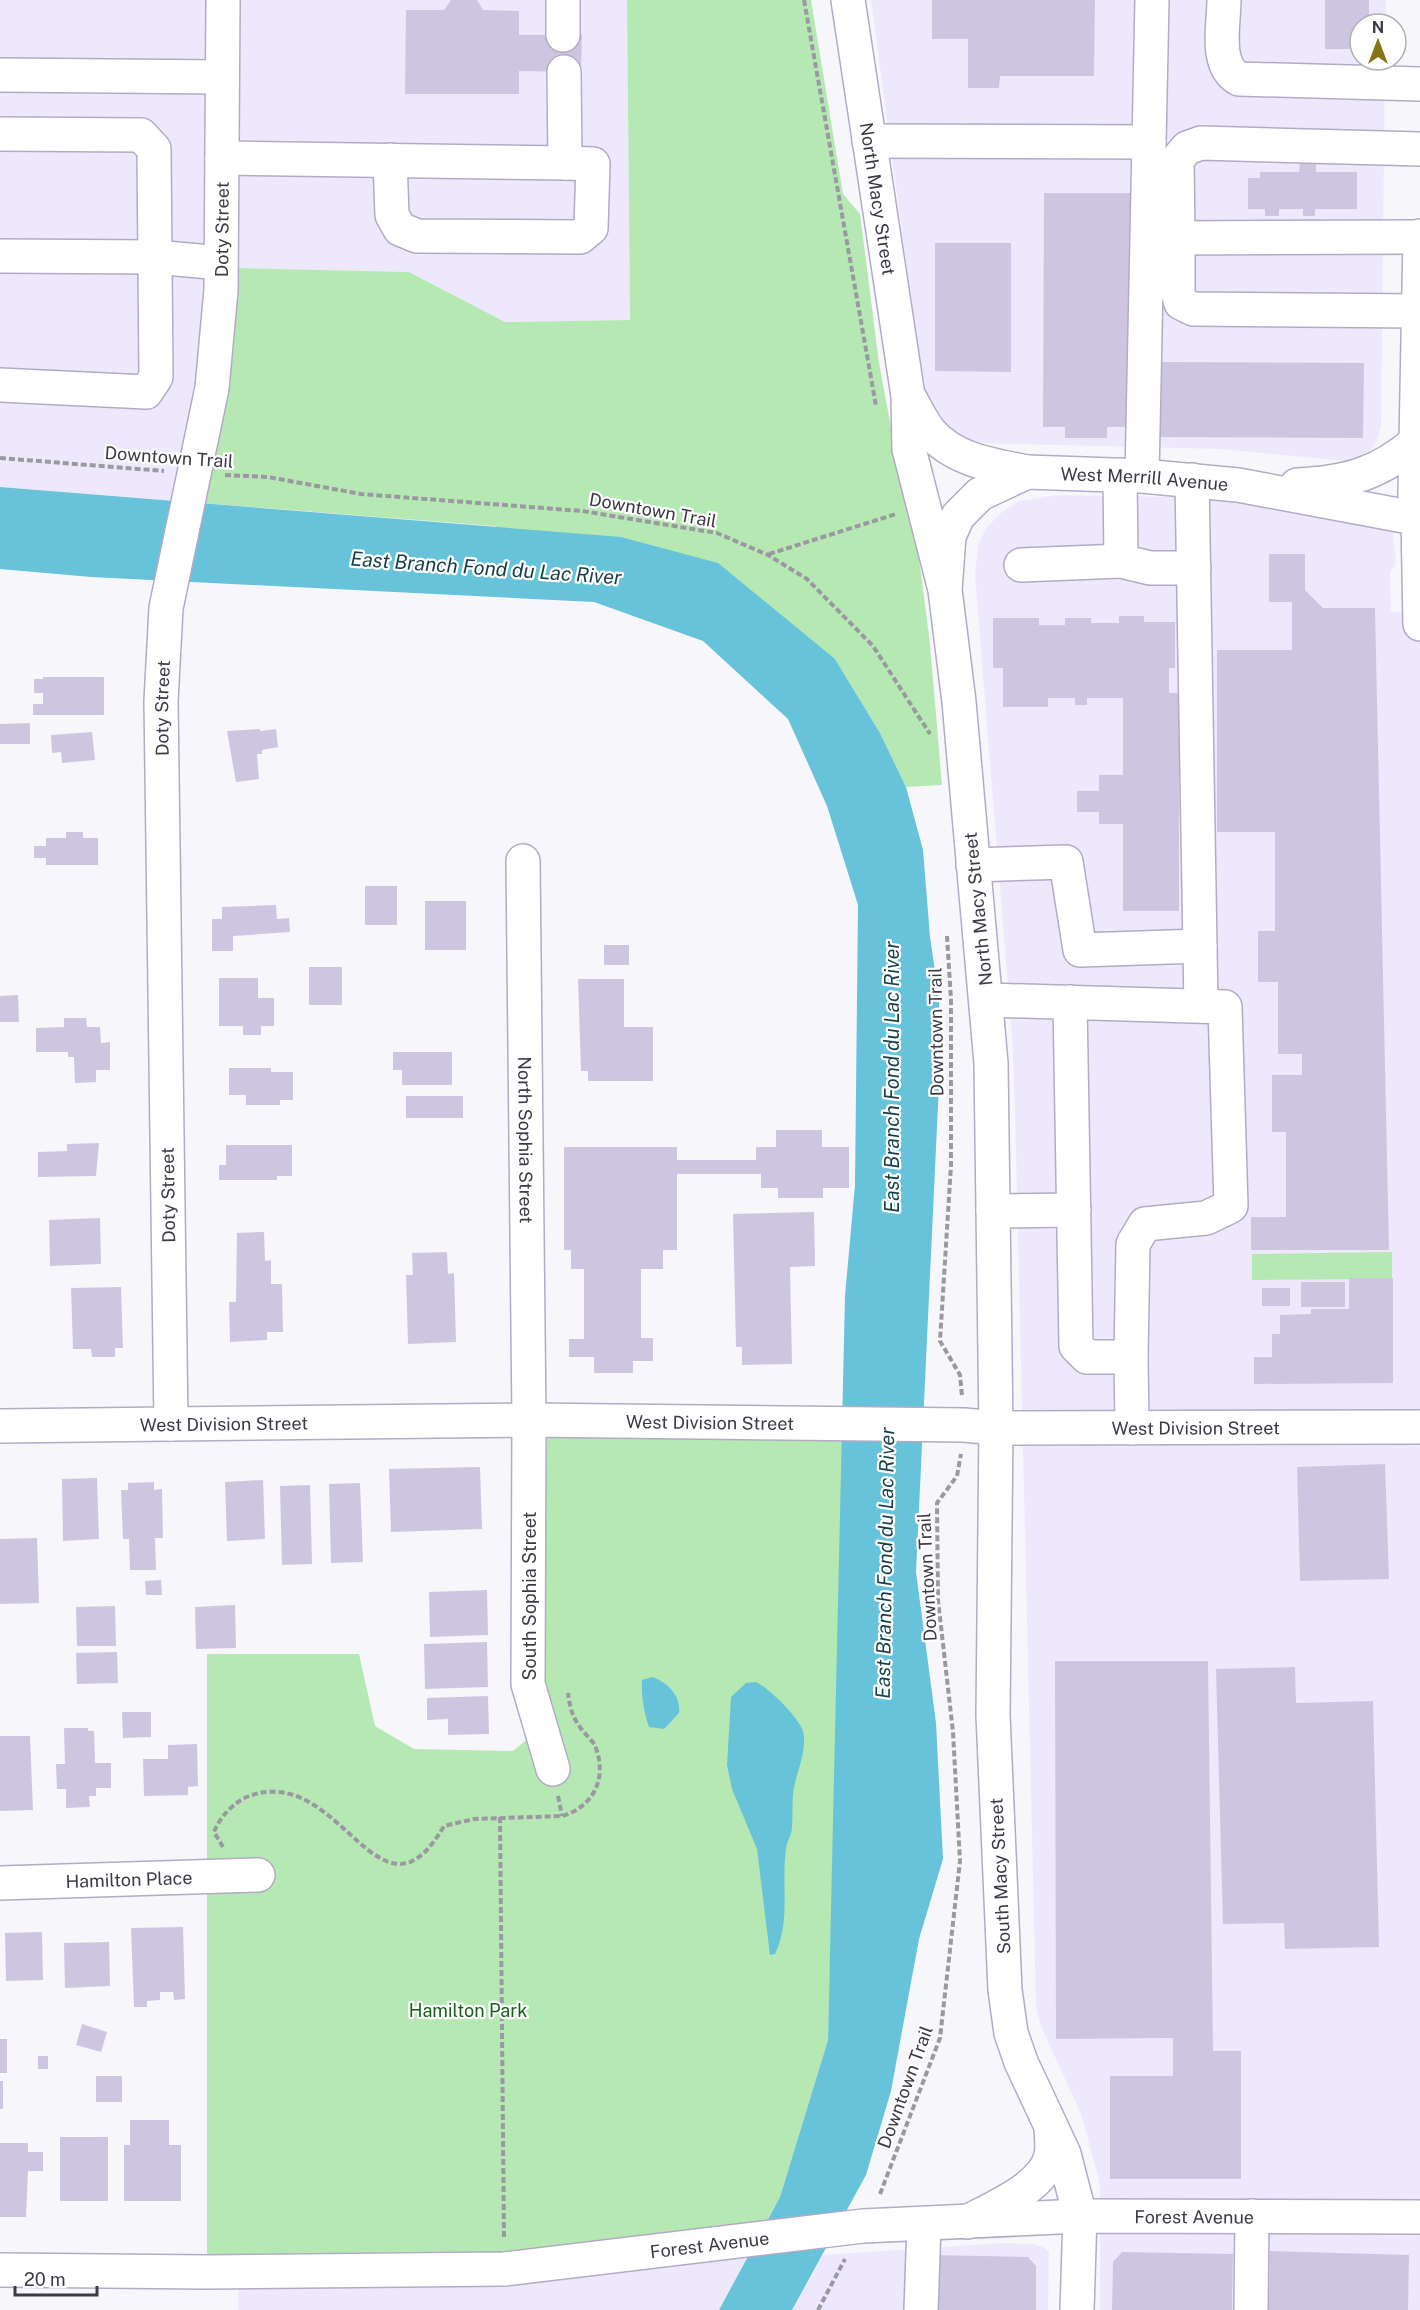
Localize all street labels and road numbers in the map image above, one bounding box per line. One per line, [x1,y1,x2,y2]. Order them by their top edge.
street label: North Macy Street [856,121,900,277]
street label: Doty Street [211,181,232,277]
street label: Downtown Trail [104,442,234,472]
street label: West Merrill Avenue [1060,463,1229,495]
street label: Downtown Trail [588,488,718,532]
street label: Doty Street [151,660,174,756]
street label: North Macy Street [959,831,997,987]
street label: Downtown Trail [924,967,948,1097]
street label: North Sophia Street [515,1056,537,1224]
street label: Doty Street [157,1147,179,1243]
street label: West Division Street [626,1411,794,1434]
street label: West Division Street [140,1412,308,1435]
street label: West Division Street [1112,1417,1280,1438]
street label: South Sophia Street [519,1511,540,1681]
street label: Downtown Trail [913,1512,941,1642]
street label: South Macy Street [985,1797,1015,1955]
street label: Hamilton Place [65,1867,193,1891]
street label: Downtown Trail [873,2023,937,2151]
street label: Forest Avenue [1134,2206,1254,2227]
street label: Forest Avenue [649,2227,770,2262]

